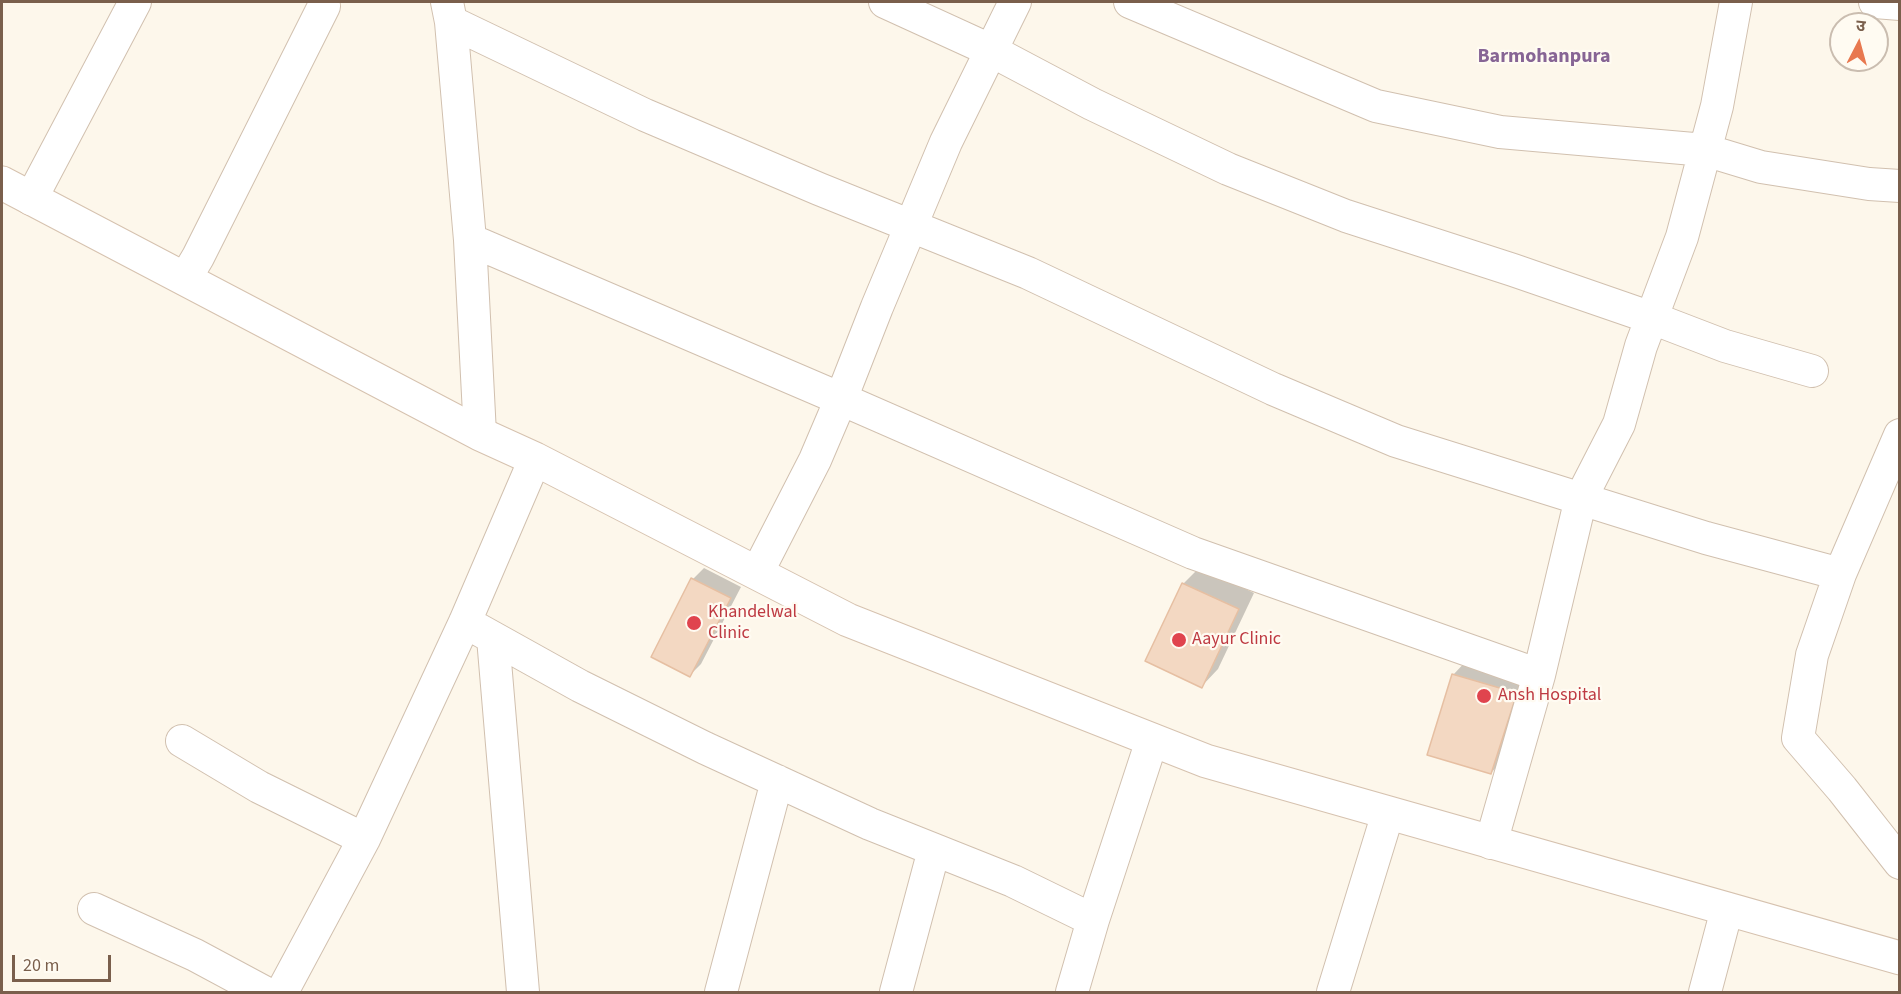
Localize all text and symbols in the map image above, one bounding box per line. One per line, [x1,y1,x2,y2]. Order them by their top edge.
north arrow [1829,12,1889,72]
text: उ [1855,15,1866,38]
district label: Barmohanpura [1478,46,1610,70]
place label: Khandelwal Clinic [708,602,797,644]
marker: Khandelwal Clinic [685,614,703,632]
place label: Aayur Clinic [1192,629,1281,651]
marker: Aayur Clinic [1170,631,1188,649]
place label: Ansh Hospital [1498,685,1601,707]
marker: Ansh Hospital [1475,687,1493,705]
scale bar [15,943,114,981]
text: 20 m [23,953,59,978]

